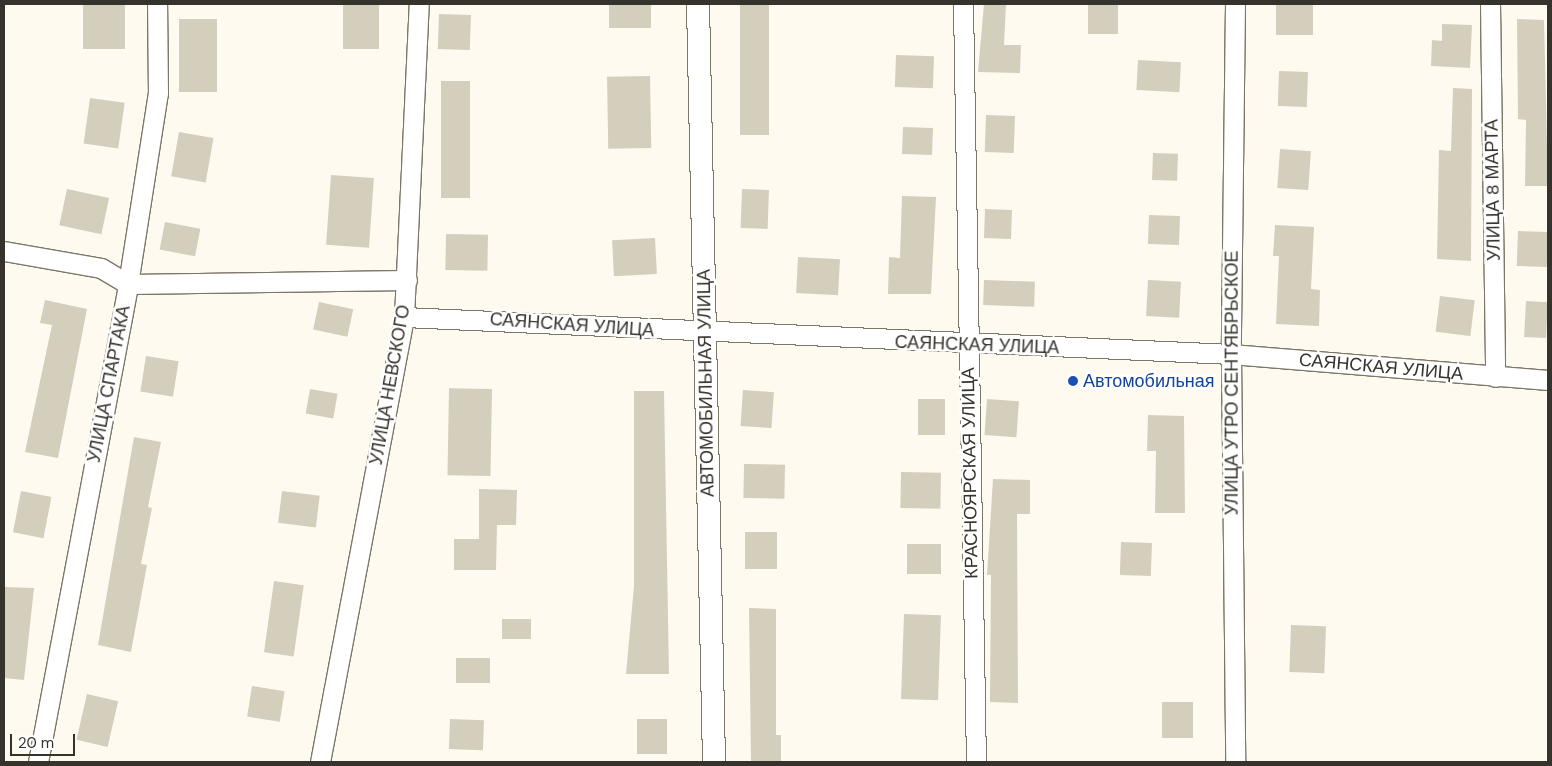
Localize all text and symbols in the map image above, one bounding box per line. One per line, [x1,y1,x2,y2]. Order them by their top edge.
street label: УЛИЦА 8 МАРТА [1481,119,1505,261]
street label: УЛИЦА УТРО СЕНТЯБРЬСКОЕ [1221,251,1243,515]
street label: АВТОМОБИЛЬНАЯ УЛИЦА [693,269,719,497]
street label: УЛИЦА НЕВСКОГО [365,303,415,467]
street label: УЛИЦА СПАРТАКА [83,304,135,464]
street label: САЯНСКАЯ УЛИЦА [489,308,655,342]
street label: САЯНСКАЯ УЛИЦА [894,331,1060,359]
street label: САЯНСКАЯ УЛИЦА [1298,349,1464,385]
street label: КРАСНОЯРСКАЯ УЛИЦА [957,367,983,579]
place label: Автомобильная [1083,370,1215,392]
marker: Автомобильная [1067,375,1079,387]
scale bar [12,724,78,756]
text: 20 m [18,733,54,753]

